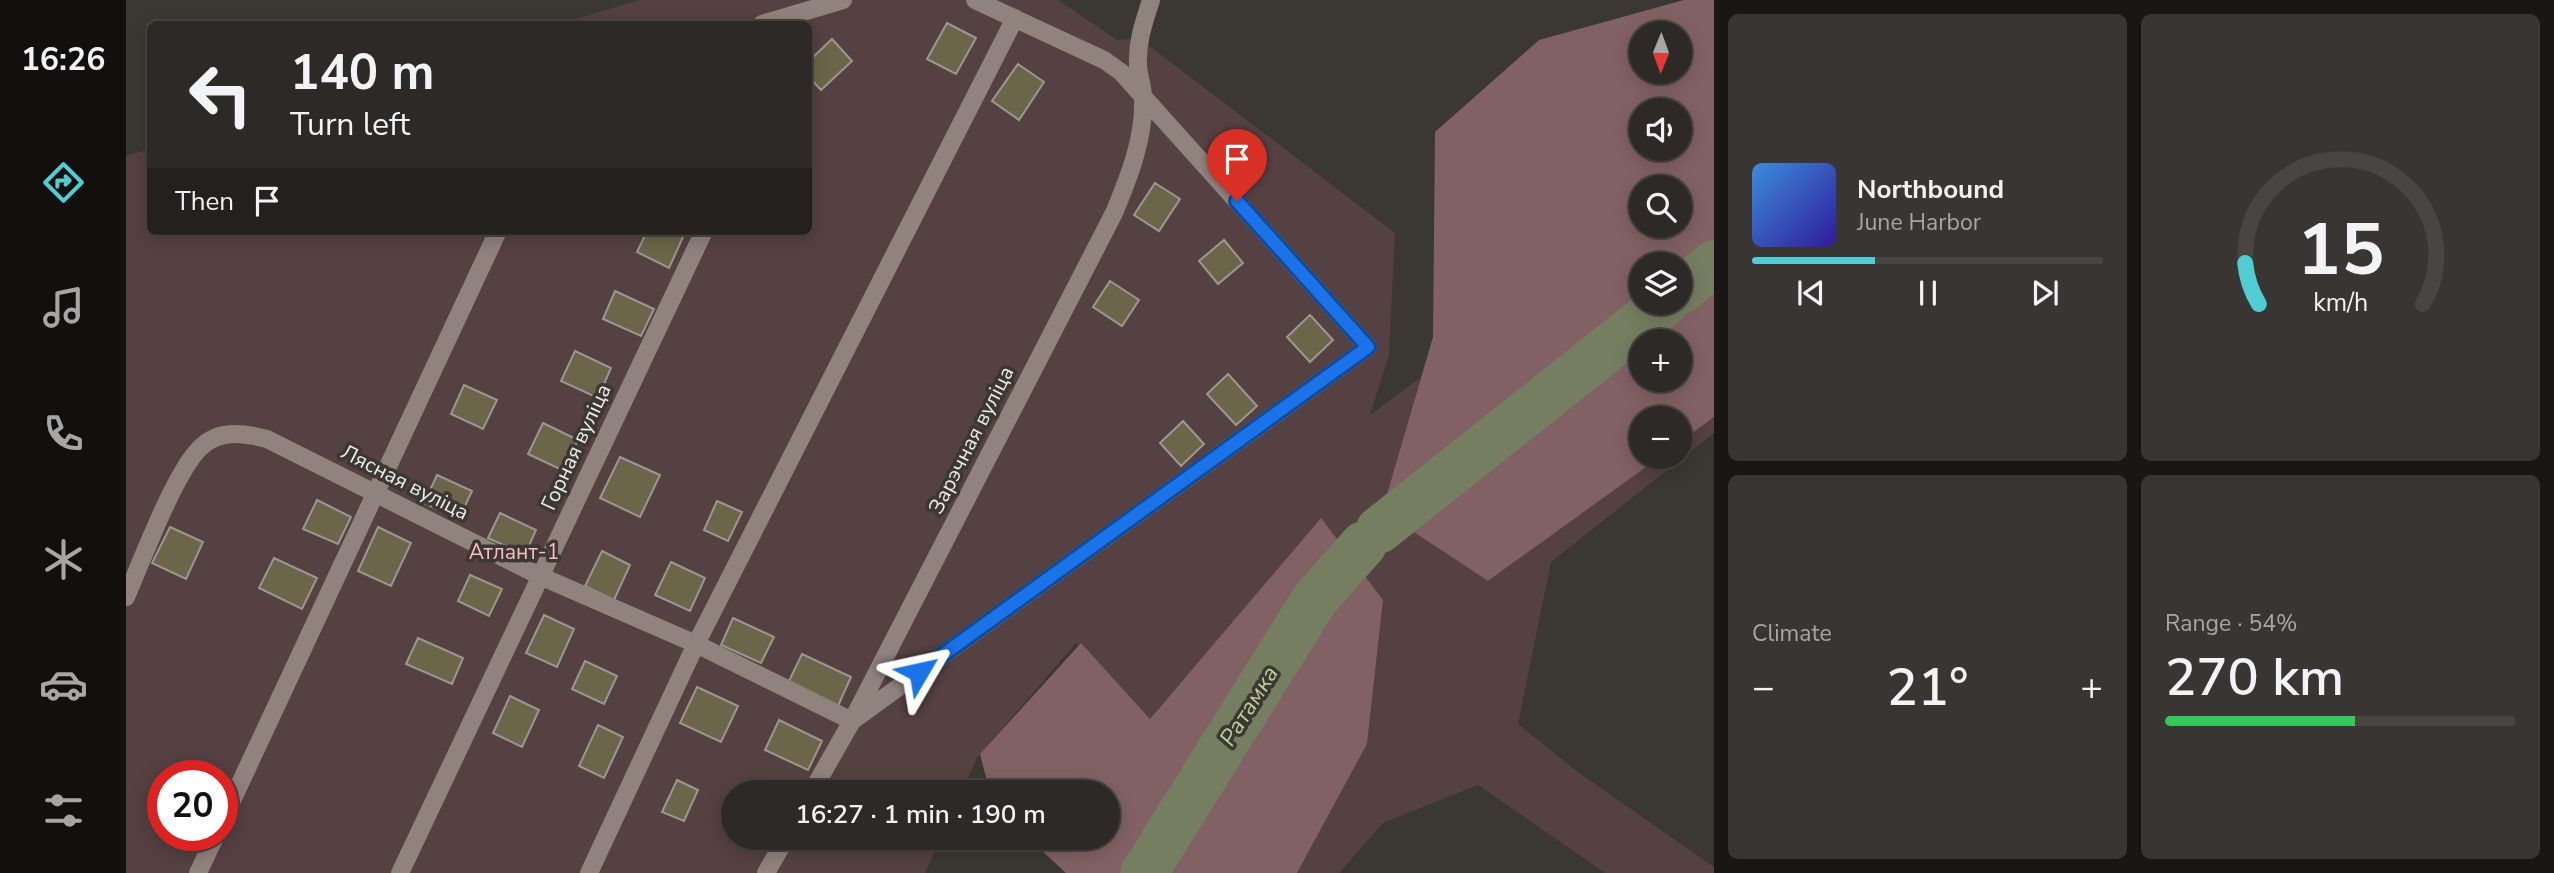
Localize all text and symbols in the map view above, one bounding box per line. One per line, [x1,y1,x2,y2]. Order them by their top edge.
north arrow [1629,21,1692,84]
map controls [1629,21,1692,469]
text: 16:26 [21,38,105,81]
text: 140 m [290,39,434,106]
icon: left [175,49,266,140]
button: sound [1629,98,1692,161]
text: Turn left [290,103,410,146]
pin [1207,129,1267,201]
icon: arrive [1218,140,1256,178]
icon: directions [39,158,88,207]
text: Northbound [1857,172,2004,207]
button: search [1629,175,1692,238]
icon: arrive [248,182,286,220]
text: Then [175,184,234,219]
text: 15 [2297,200,2384,300]
text: June Harbor [1857,207,1981,238]
button: layers [1629,252,1692,315]
icon: previous [1792,274,1830,312]
icon: pause [1909,274,1947,312]
icon: next [2026,274,2064,312]
icon: music [39,283,88,332]
text: km/h [2313,286,2368,320]
button: + [1629,329,1692,392]
street label: Зарэчная вуліца [922,361,1020,519]
street label: Горная вуліца [534,379,618,515]
button: − [1629,406,1692,469]
icon: phone [39,409,88,458]
street label: Лясная вуліца [336,438,474,526]
icon: climate [39,535,88,584]
park label: Атлант-1 [469,538,559,566]
text: Range · 54% [2165,608,2297,639]
text: Climate [1752,618,1832,649]
position arrow [882,635,956,709]
text: 270 km [2165,642,2344,713]
text: 21° [1887,652,1968,723]
icon: car [39,660,88,709]
water label: Ратамка [1212,660,1286,752]
text: − [1752,662,1775,713]
text: + [2080,662,2103,713]
speed limit sign: 20 [147,760,238,851]
icon: filters [39,786,88,835]
text: 16:27 · 1 min · 190 m [795,797,1046,832]

